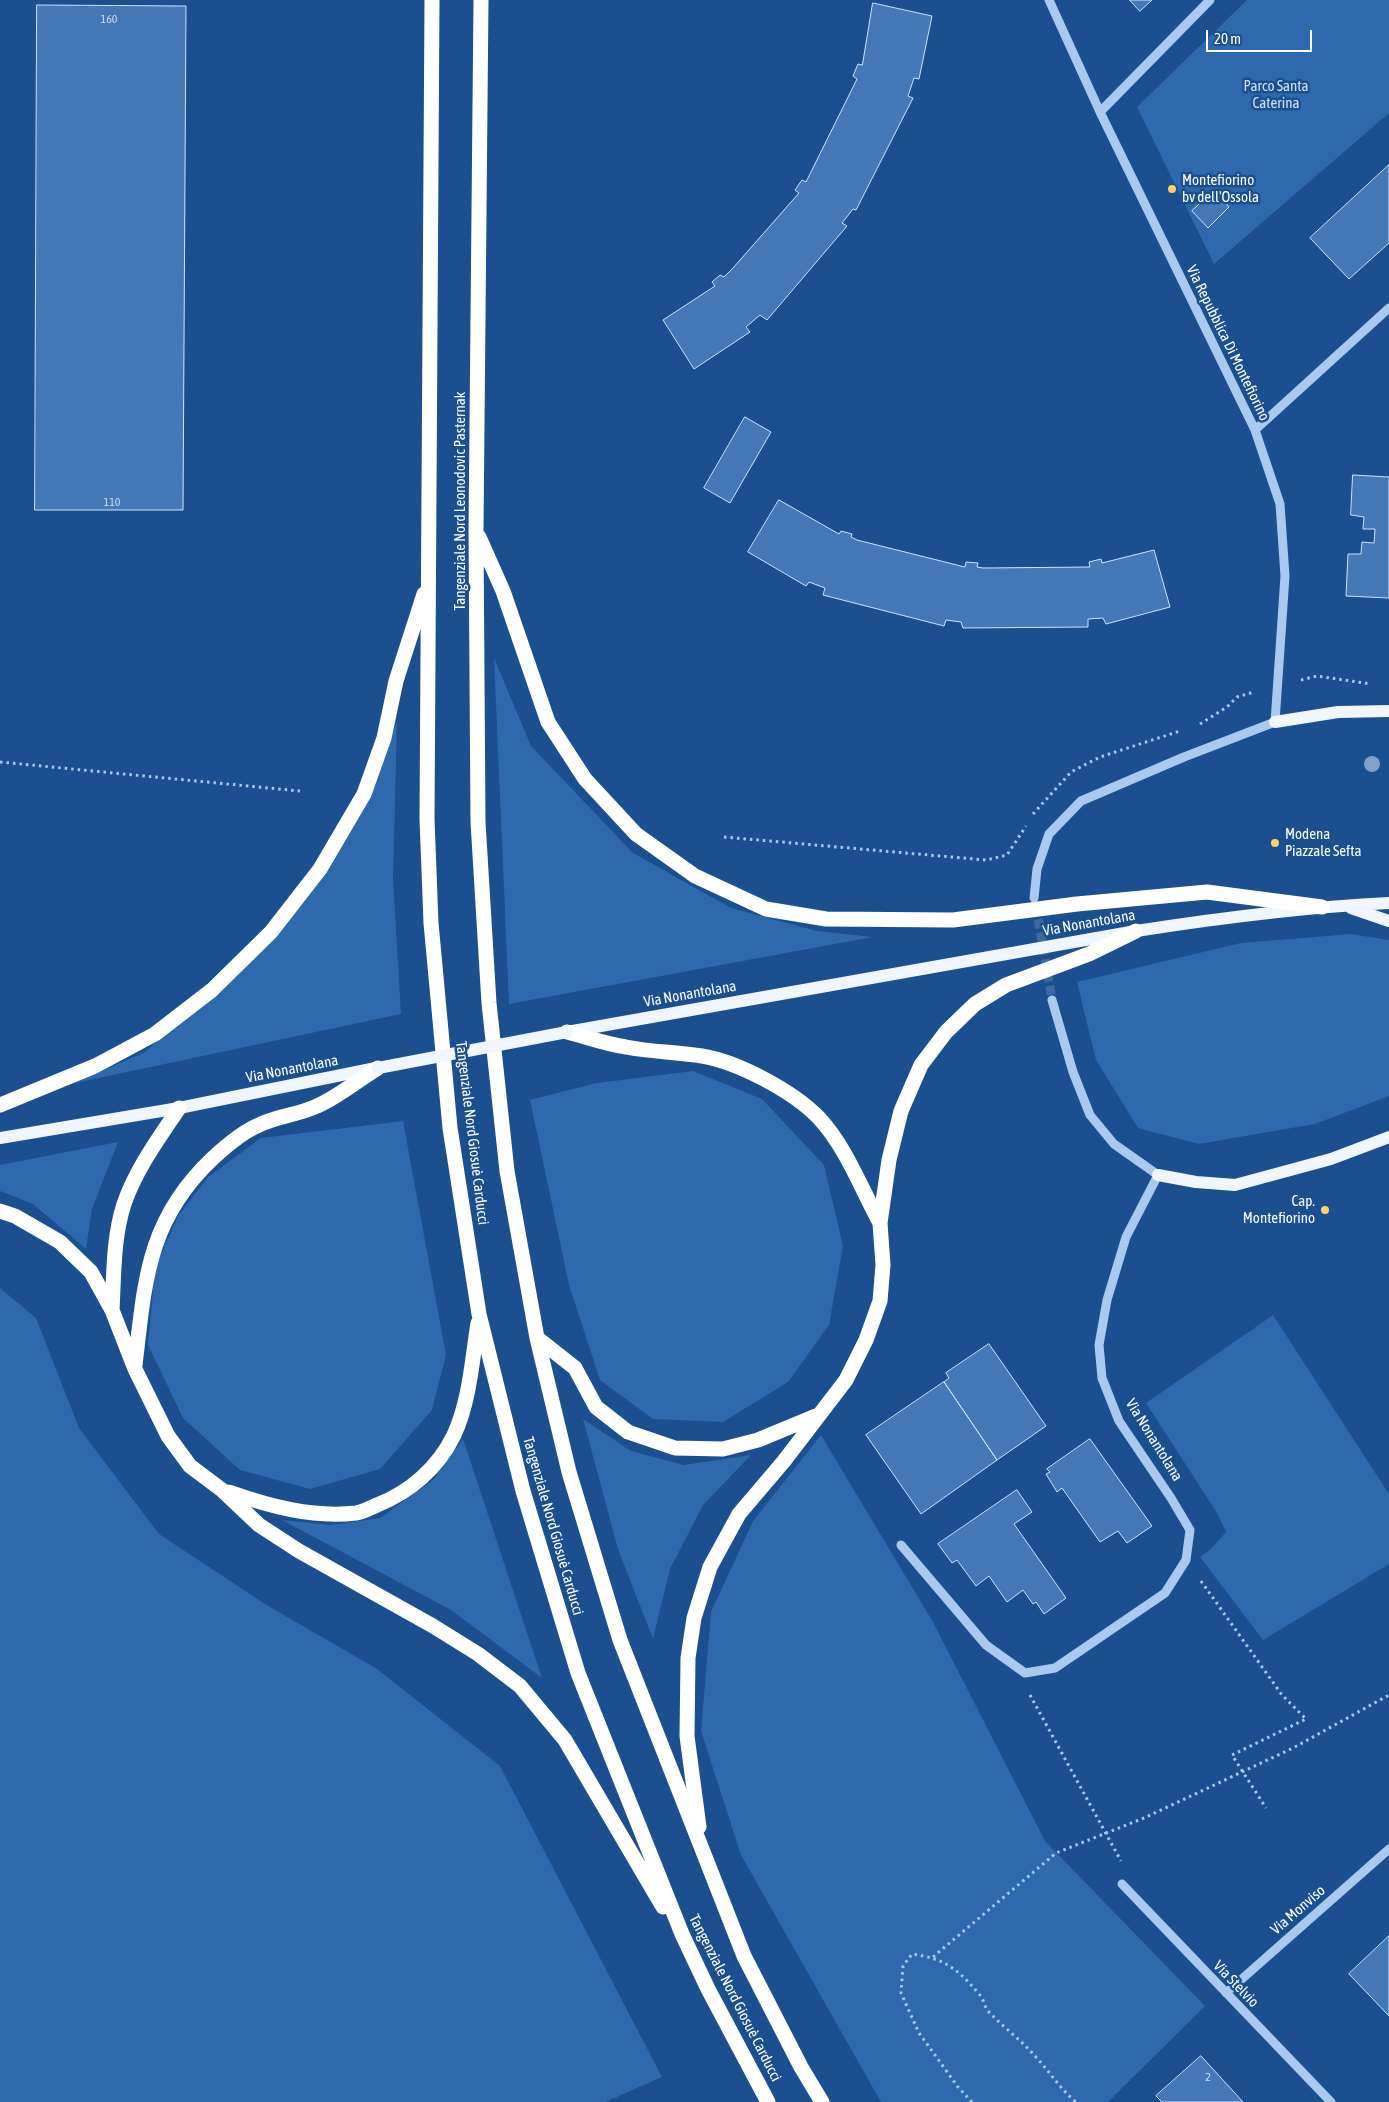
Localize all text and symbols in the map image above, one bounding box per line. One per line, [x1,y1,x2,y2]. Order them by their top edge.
house number: 160 [101,12,117,26]
scale bar [1209,20,1315,52]
text: 20 m [1214,30,1241,47]
park label: Parco Santa Caterina [1244,77,1308,112]
place label: Montefiorino bv dell'Ossola [1182,171,1259,206]
marker: Montefiorino bv dell'Ossola [1166,183,1178,195]
street label: Via Repubblica Di Montefiorino [1182,262,1274,424]
street label: Tangenziale Nord Leonodovic Pasternak [451,392,469,610]
house number: 110 [104,495,120,509]
place label: Modena Piazzale Sefta [1285,825,1361,860]
marker: Modena Piazzale Sefta [1269,837,1281,849]
street label: Via Nonantolana [1041,906,1137,940]
street label: Via Nonantolana [642,977,738,1011]
street label: Tangenziale Nord Giosuè Carducci [452,1040,492,1226]
street label: Via Nonantolana [244,1051,340,1087]
place label: Cap. Montefiorino [1243,1192,1315,1227]
marker: Cap. Montefiorino [1319,1204,1331,1216]
street label: Via Nonantolana [1122,1396,1186,1484]
street label: Tangenziale Nord Giosuè Carducci [519,1435,587,1617]
street label: Via Monviso [1267,1881,1329,1939]
street label: Tangenziale Nord Giosuè Carducci [685,1912,785,2084]
street label: Via Stelvio [1210,1957,1262,2011]
house number: 2 [1205,2070,1211,2084]

